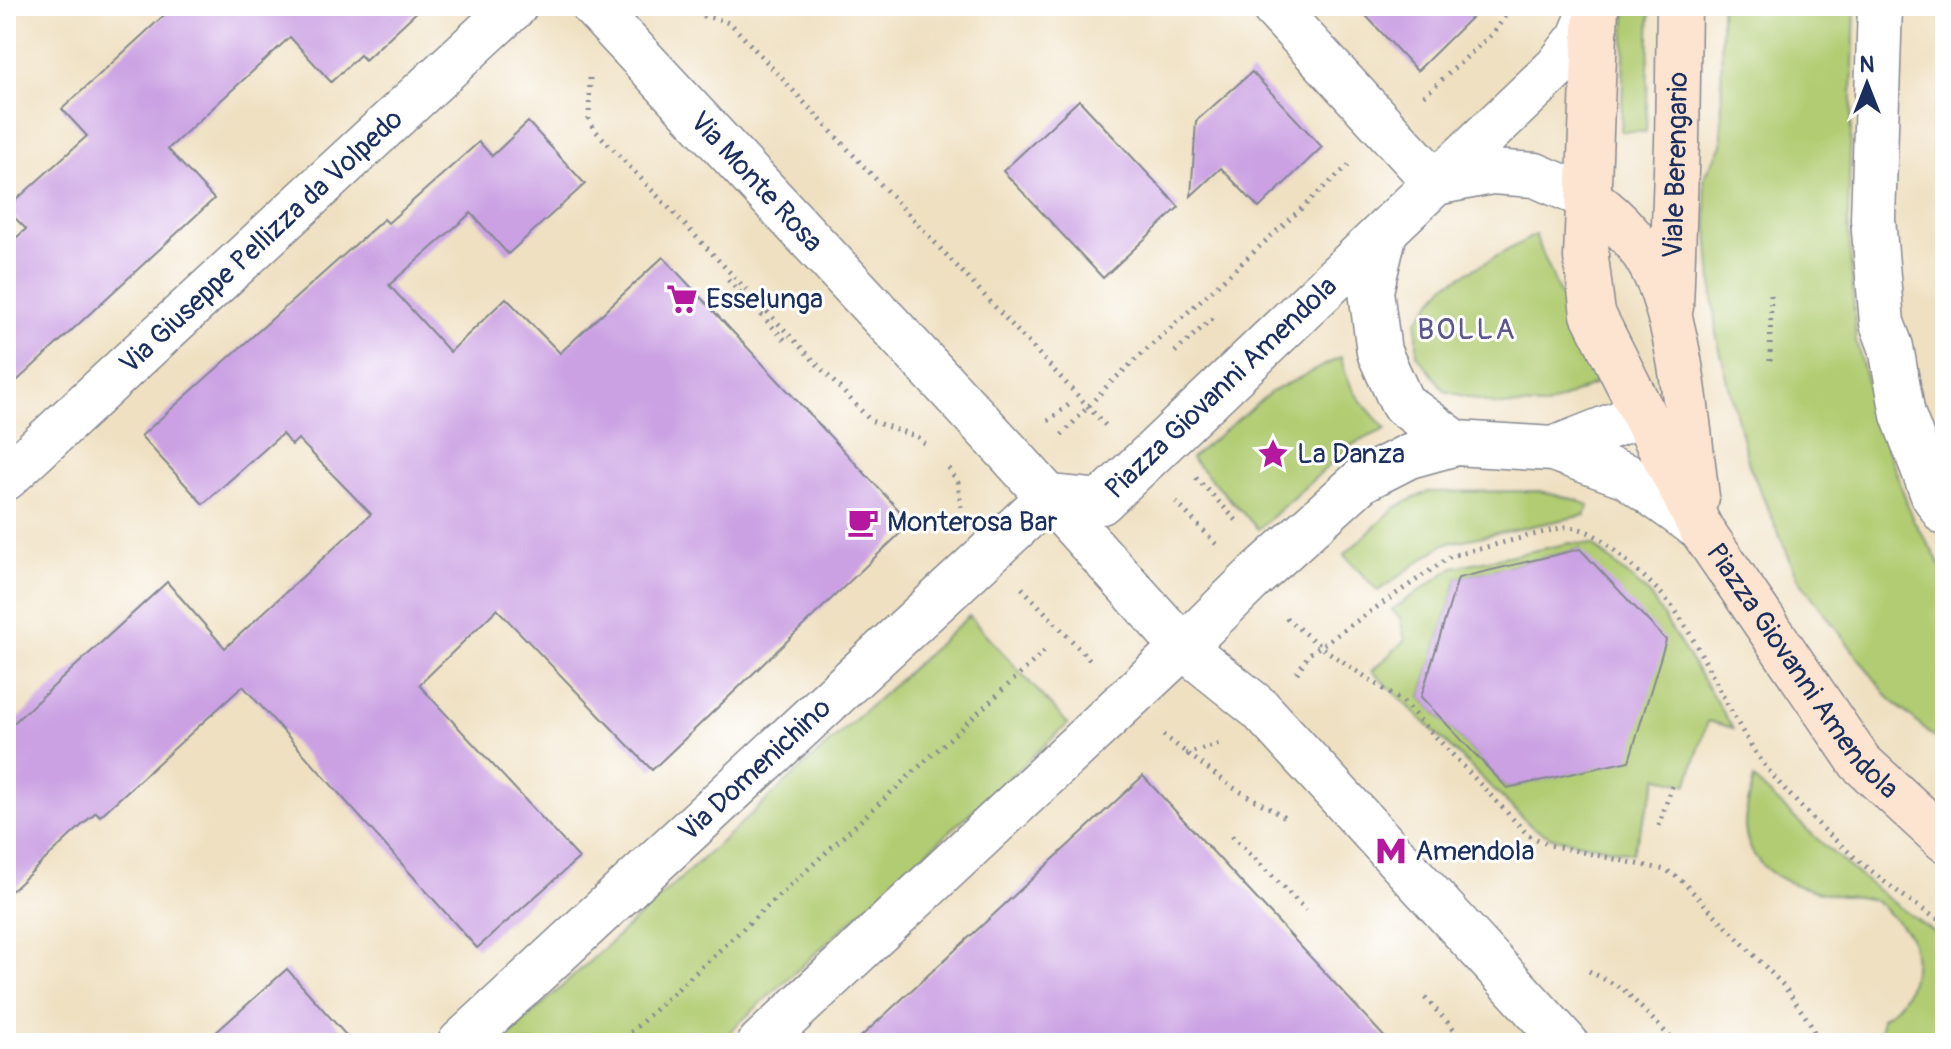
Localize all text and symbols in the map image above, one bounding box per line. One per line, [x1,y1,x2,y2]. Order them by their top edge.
north arrow [1827,44,1907,124]
text: N [1860,51,1875,79]
street label: Viale Berengario [1655,71,1696,259]
street label: Via Giuseppe Pellizza da Volpedo [112,101,410,381]
street label: Via Monte Rosa [683,104,830,259]
street label: Piazza Giovanni Amendola [1098,269,1344,506]
supermarket icon: Esselunga [665,282,699,316]
place label: Esselunga [706,282,823,317]
district label: BOLLA [1417,311,1517,348]
place icon: La Danza [1256,437,1290,471]
place label: La Danza [1297,437,1405,472]
cafe icon: Monterosa Bar [846,505,880,539]
place label: Monterosa Bar [887,505,1058,540]
street label: Piazza Giovanni Amendola [1698,536,1906,806]
street label: Via Domenichino [671,690,838,849]
metro station icon: Amendola [1374,834,1408,868]
place label: Amendola [1415,834,1534,869]

